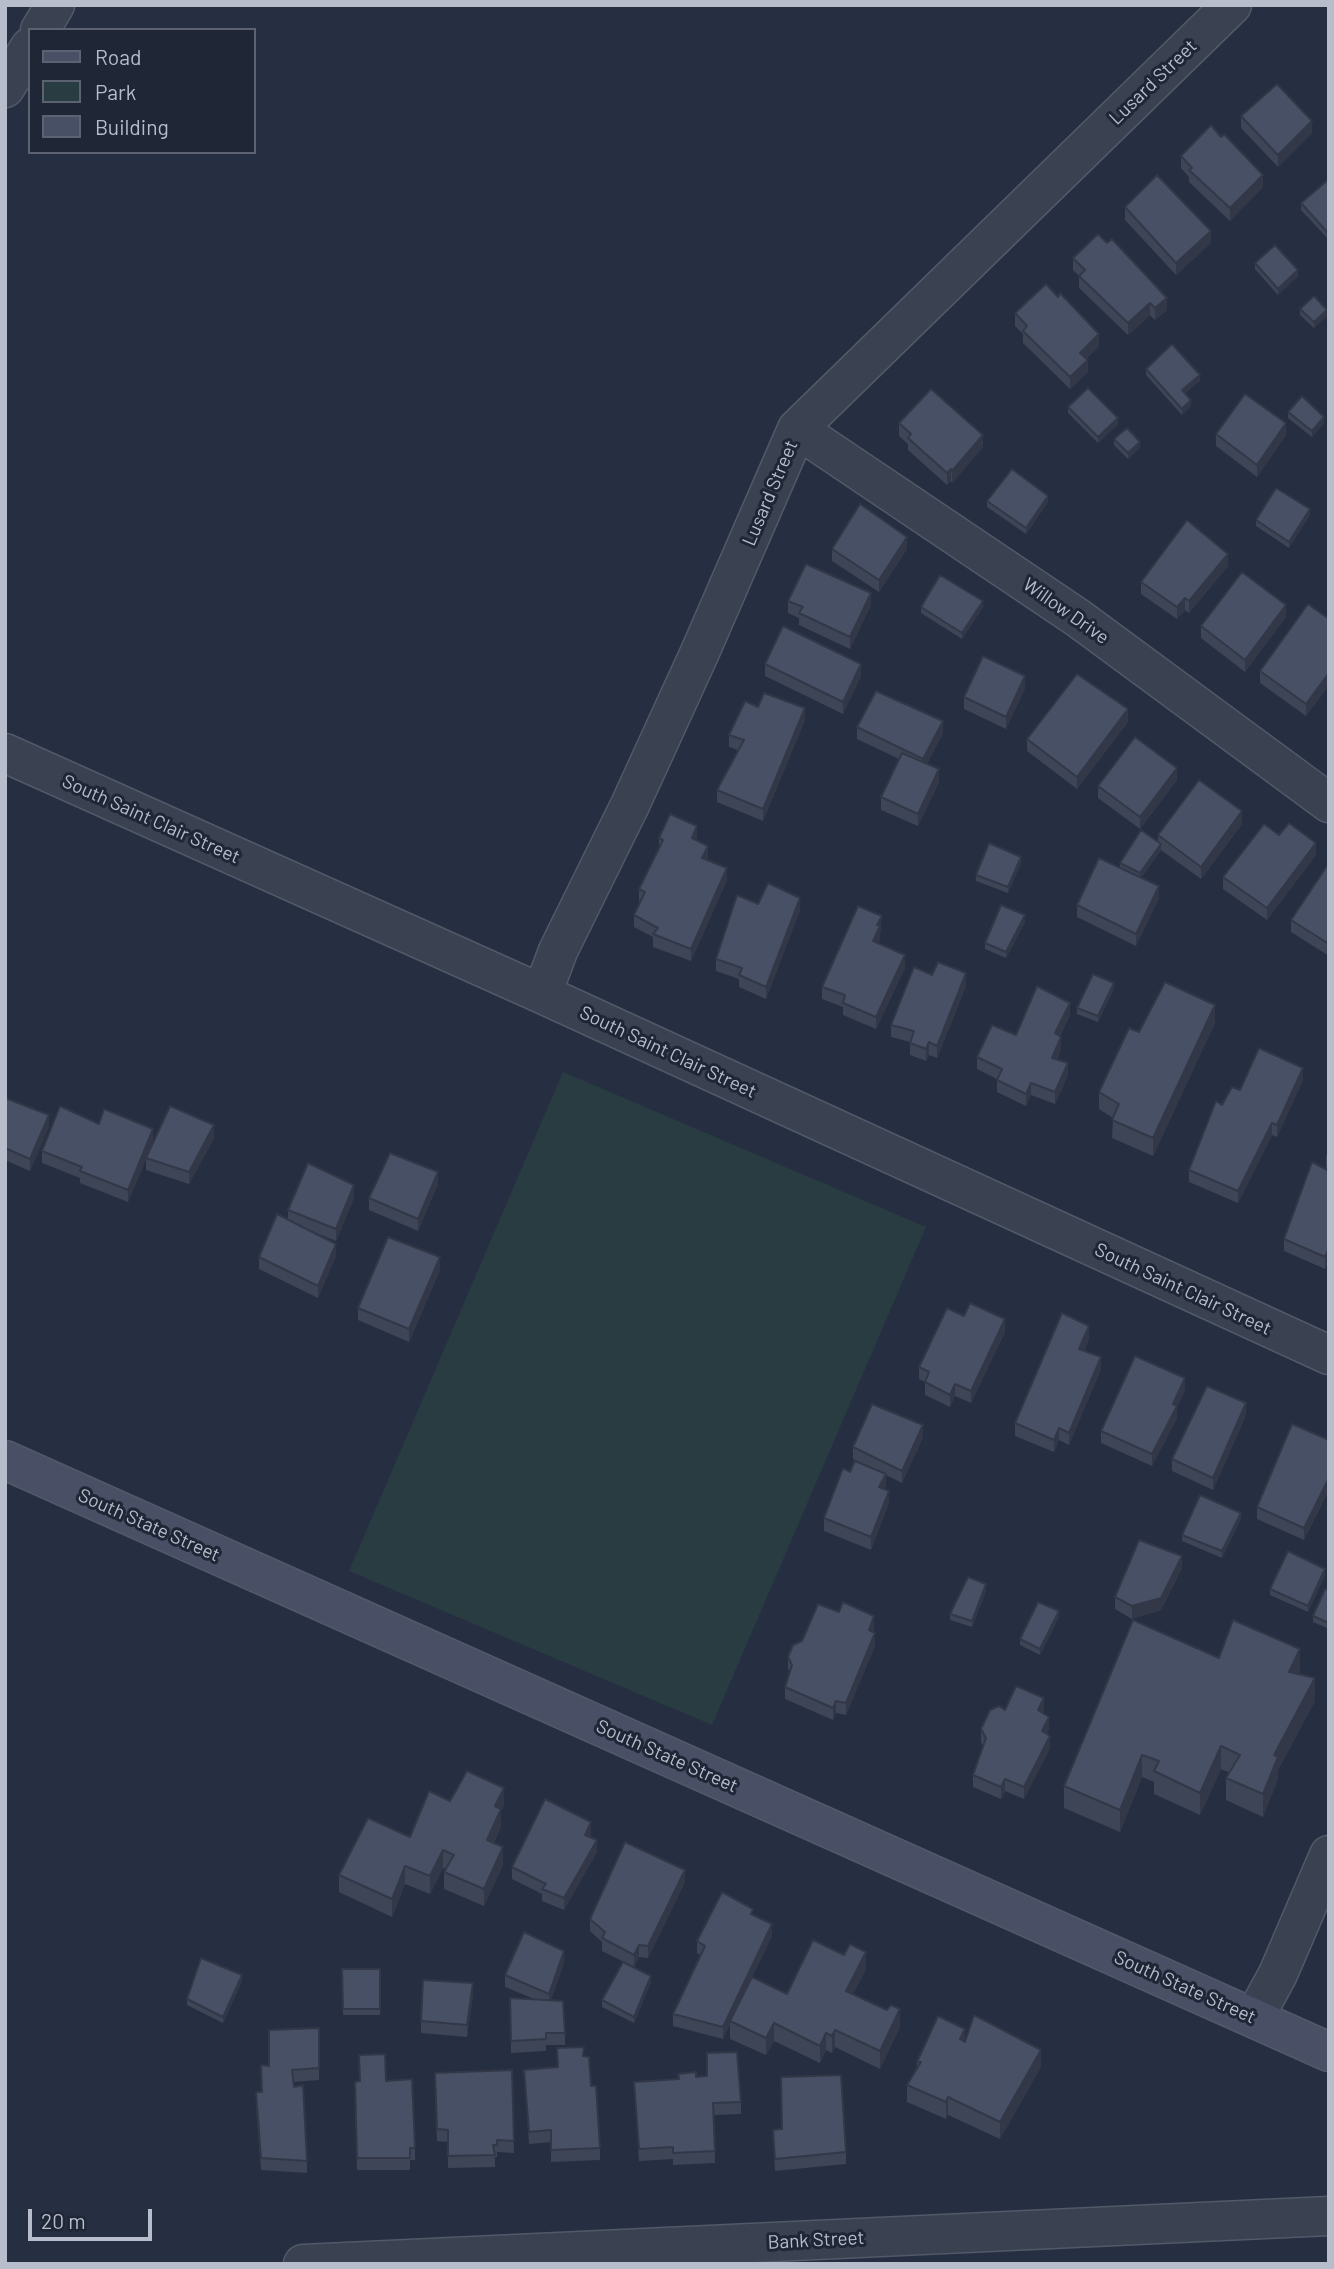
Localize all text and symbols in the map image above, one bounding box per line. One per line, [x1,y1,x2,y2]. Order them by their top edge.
legend [28,28,256,154]
street label: Lusard Street [1105,35,1201,129]
text: Road [95,44,141,69]
text: Park [95,79,136,104]
text: Building [95,114,169,139]
street label: Lusard Street [737,437,803,549]
street label: Willow Drive [1018,573,1114,649]
street label: South Saint Clair Street [59,769,243,869]
street label: South Saint Clair Street [576,1001,760,1103]
street label: South Saint Clair Street [1091,1238,1275,1340]
street label: South State Street [75,1484,223,1566]
street label: South State Street [593,1715,741,1797]
street label: South State Street [1111,1946,1259,2028]
scale bar [32,2196,156,2240]
text: 20 m [41,2208,86,2233]
street label: Bank Street [767,2226,865,2254]

